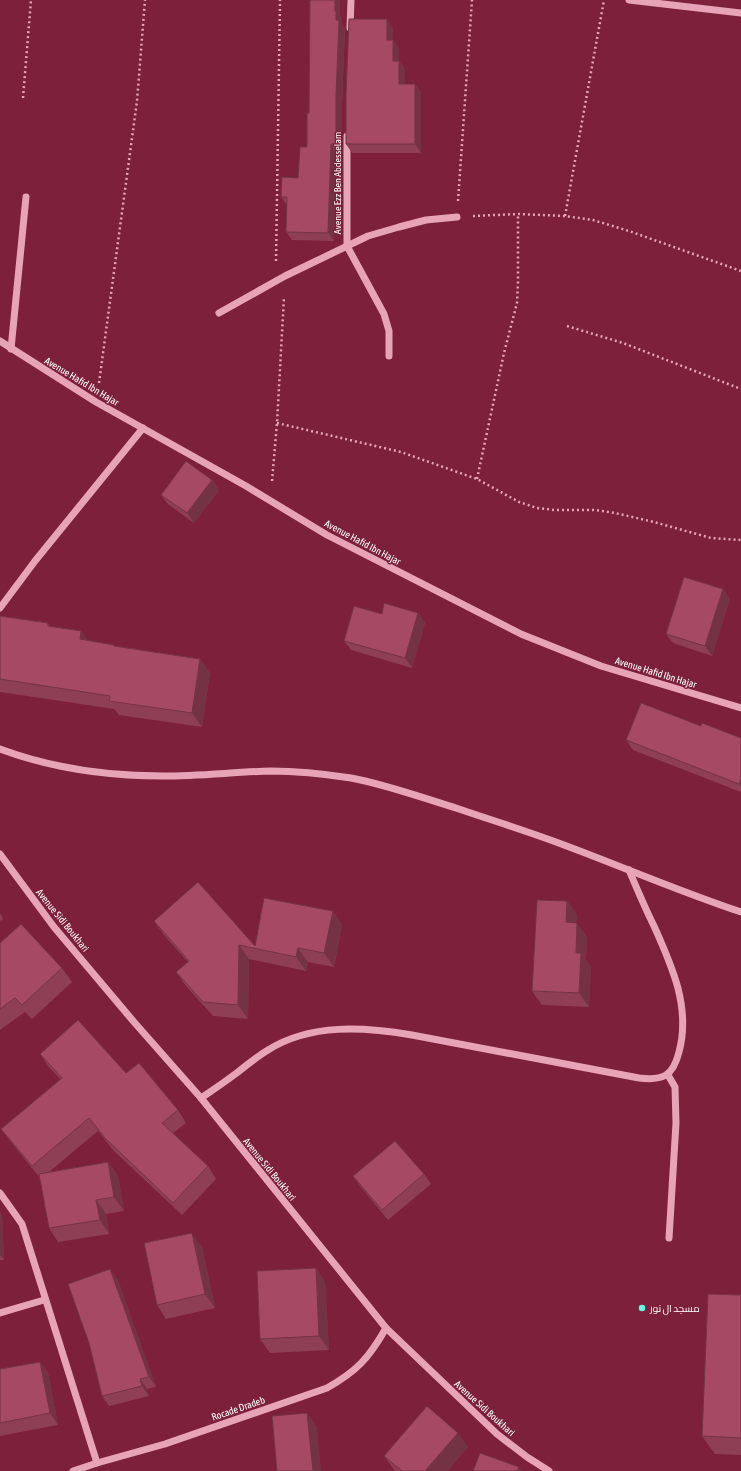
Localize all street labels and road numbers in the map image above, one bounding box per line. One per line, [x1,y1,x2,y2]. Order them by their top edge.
street label: Avenue Ezz Ben Abdesselam [332,132,343,234]
street label: Avenue Hafid Ibn Hajar [43,355,122,408]
street label: Avenue Hafid Ibn Hajar [323,518,404,568]
street label: Avenue Hafid Ibn Hajar [614,655,699,690]
street label: Avenue Sidi Boukhari [34,887,91,954]
street label: Avenue Sidi Boukhari [241,1136,298,1203]
street label: Avenue Sidi Boukhari [452,1378,517,1438]
street label: Rocade Dradeb [210,1394,267,1423]

